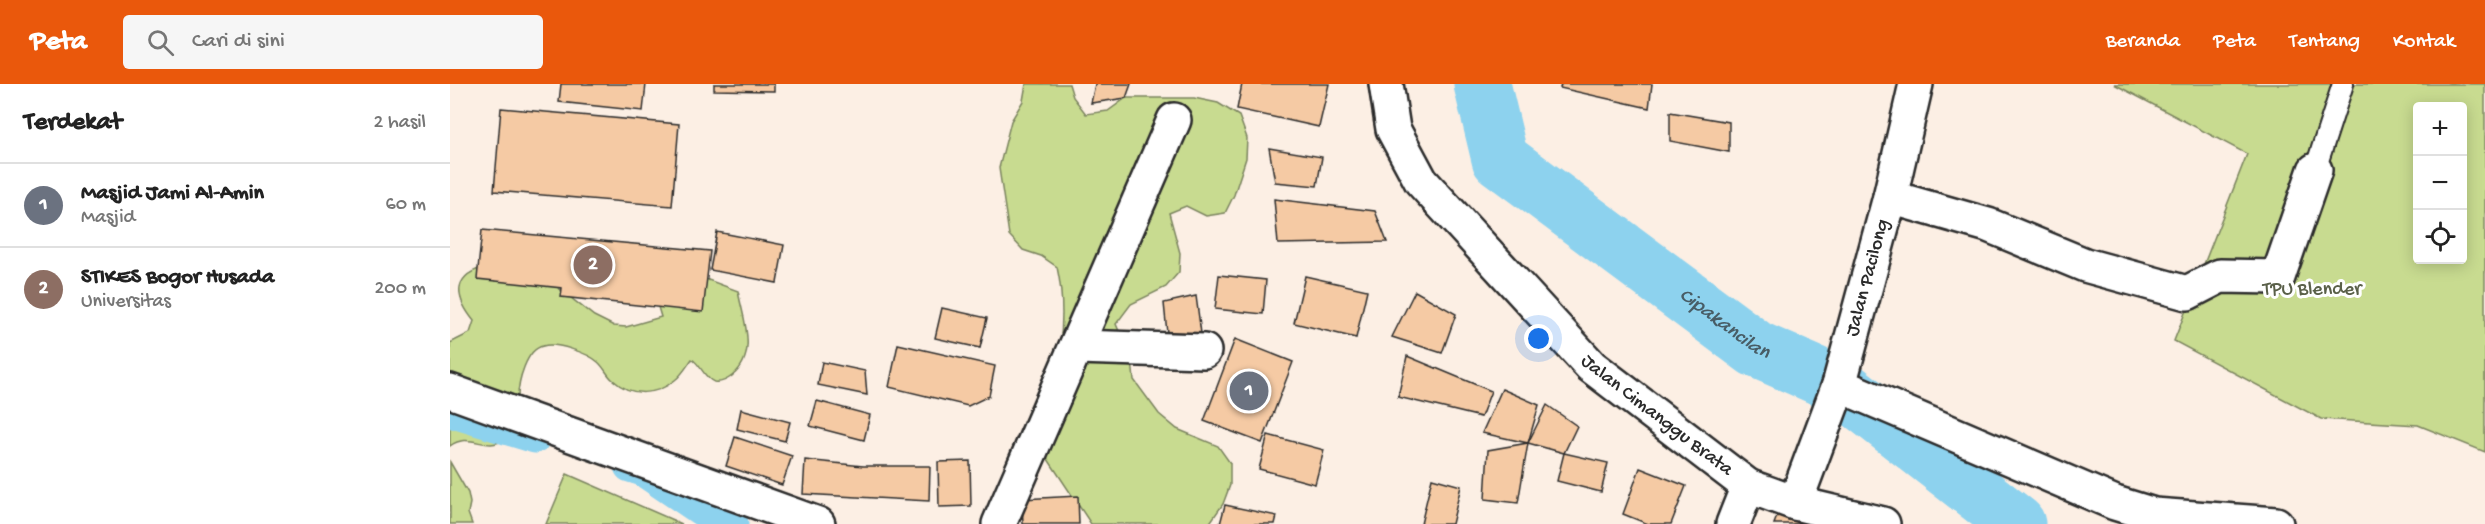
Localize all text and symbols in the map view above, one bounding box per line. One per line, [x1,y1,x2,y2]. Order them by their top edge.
search box [123,15,543,69]
text: Peta [30,26,87,59]
icon: search [144,26,177,59]
text: Cari di sini [192,29,285,55]
text: Beranda [2106,30,2180,55]
text: Peta [2213,30,2256,55]
text: Tentang [2289,30,2360,55]
text: Kontak [2393,30,2455,55]
map controls [2413,102,2467,264]
button: + [2413,102,2467,156]
text: Terdekat [24,108,122,139]
text: 2 hasil [374,112,426,135]
button: − [2413,156,2467,210]
text: Masjid Jami Al-Amin [81,181,264,207]
text: 1 [39,194,48,217]
text: 60 m [386,194,426,217]
text: Masjid [81,207,135,230]
button: locate [2413,210,2467,264]
street label: Jalan Pacilong [1841,217,1895,339]
pin: 2 [574,242,612,288]
text: STIKES Bogor Husada [81,265,274,291]
text: 2 [39,278,48,301]
text: 200 m [375,278,426,301]
park label: TPU Blender [2262,279,2363,302]
water label: Cipakancilan [1674,283,1774,366]
text: Universitas [81,291,171,314]
your location [1524,324,1553,353]
street label: Jalan Cimanggu Brata [1575,350,1738,482]
pin: 1 [1230,368,1268,414]

